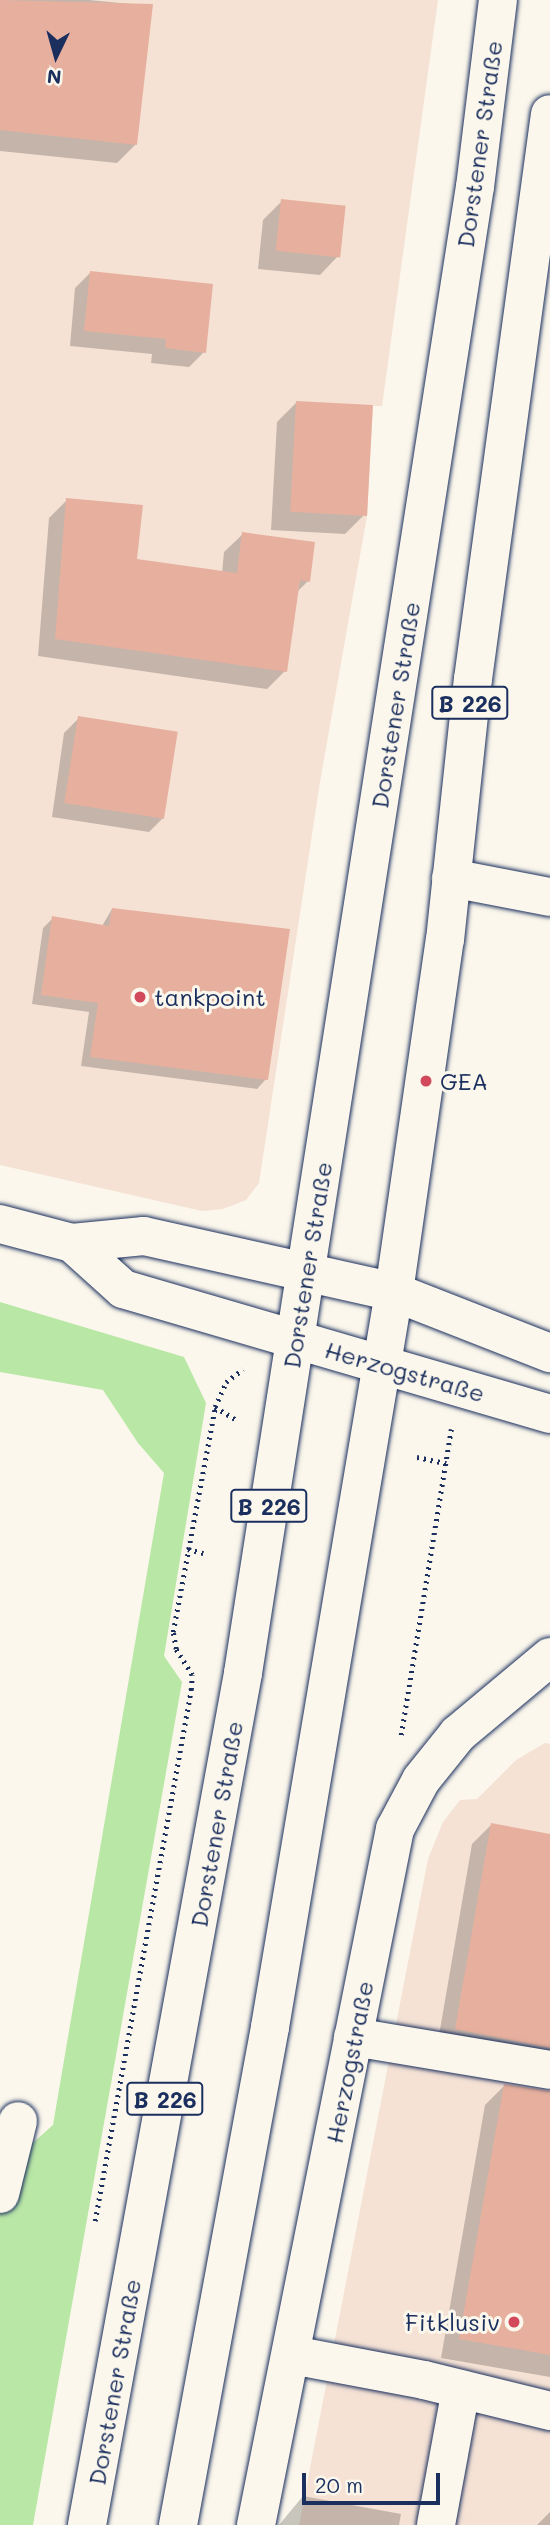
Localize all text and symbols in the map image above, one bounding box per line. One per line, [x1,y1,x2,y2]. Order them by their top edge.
north arrow [21,21,91,91]
street label: Dorstener Straße [450,39,508,249]
text: N [46,64,62,90]
street label: Dorstener Straße [364,600,426,810]
road number: B 226 [430,684,510,722]
place label: tankpoint [154,983,266,1011]
marker: tankpoint [132,989,148,1005]
place label: GEA [440,1067,488,1095]
marker: GEA [418,1073,434,1089]
street label: Dorstener Straße [276,1160,338,1370]
street label: Herzogstraße [322,1334,488,1408]
road number: B 226 [229,1486,309,1526]
street label: Dorstener Straße [184,1719,248,1929]
street label: Herzogstraße [319,1978,379,2146]
road number: B 226 [125,2080,205,2118]
street label: Dorstener Straße [82,2277,146,2487]
place label: Fitklusiv [405,2308,500,2336]
marker: Fitklusiv [506,2314,522,2330]
scale bar [305,2458,443,2502]
text: 20 m [315,2471,363,2498]

